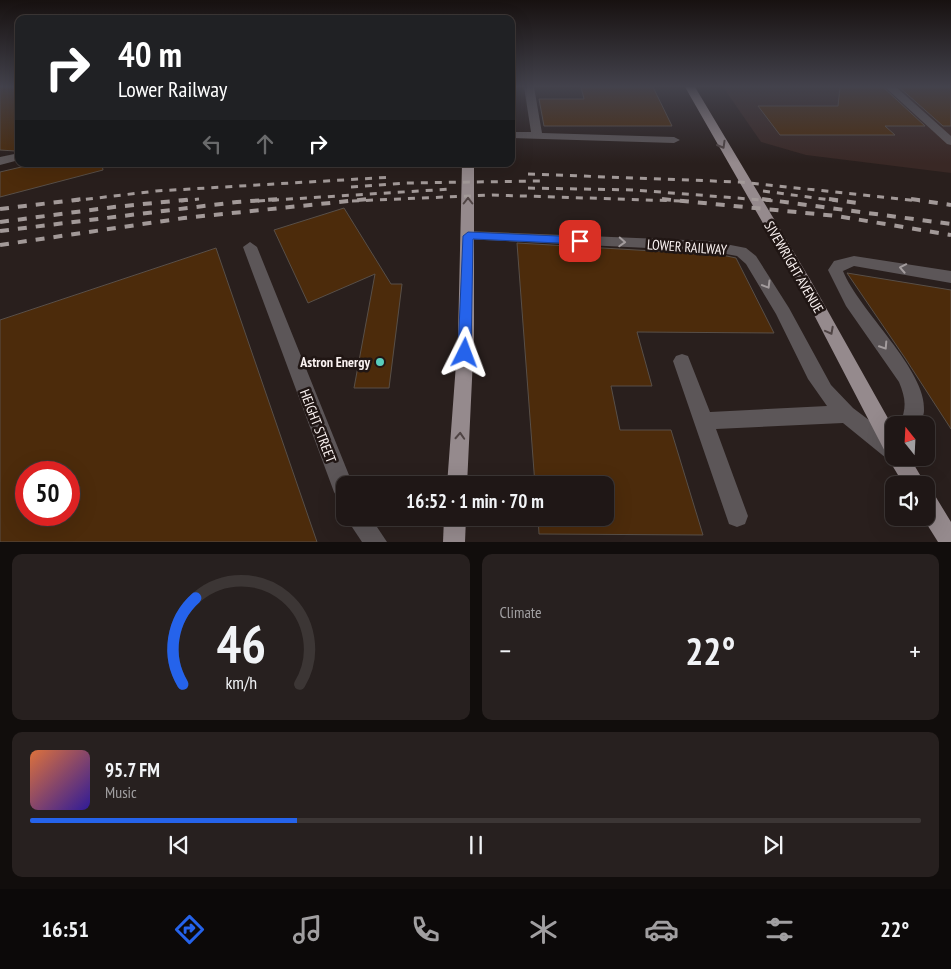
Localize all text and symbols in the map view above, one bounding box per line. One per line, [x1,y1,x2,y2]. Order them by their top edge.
text: 40 m [118,31,182,77]
icon: right [35,35,100,100]
text: Lower Railway [118,75,227,103]
icon: left [198,130,226,158]
icon: ahead [251,130,279,158]
icon: right [304,130,332,158]
one-way arrow [716,139,726,148]
one-way arrow [463,197,473,204]
street label: SIVEWRIGHT AVENUE [760,218,828,316]
pin [559,220,601,262]
icon: arrive [566,227,594,255]
street label: LOWER RAILWAY [646,235,728,259]
one-way arrow [618,237,626,248]
one-way arrow [899,264,908,274]
one-way arrow [760,280,770,289]
one-way arrow [824,325,834,334]
position arrow [438,326,490,378]
one-way arrow [878,341,888,350]
place label: Astron Energy [299,353,370,371]
marker: Astron Energy [374,356,386,368]
street label: HEIGHT STREET [296,387,340,466]
north arrow [885,416,935,466]
map controls [885,416,935,526]
one-way arrow [454,432,465,440]
speed limit sign: 50 [15,461,80,526]
button: sound [885,476,935,526]
text: 16:52 · 1 min · 70 m [406,489,544,513]
text: Climate [500,602,542,622]
text: 46 [216,610,266,677]
text: 22° [685,626,735,675]
text: − [500,632,511,669]
text: + [909,632,921,669]
text: km/h [225,671,257,694]
text: 95.7 FM [105,758,160,782]
text: Music [105,782,137,802]
icon: previous [165,831,193,859]
icon: pause [462,831,490,859]
icon: next [759,831,787,859]
icon: directions [172,912,207,947]
icon: music [290,912,325,947]
icon: phone [408,912,443,947]
icon: climate [526,912,561,947]
icon: car [644,912,679,947]
icon: filters [762,912,797,947]
text: 16:51 [42,915,89,943]
text: 22° [880,915,909,943]

